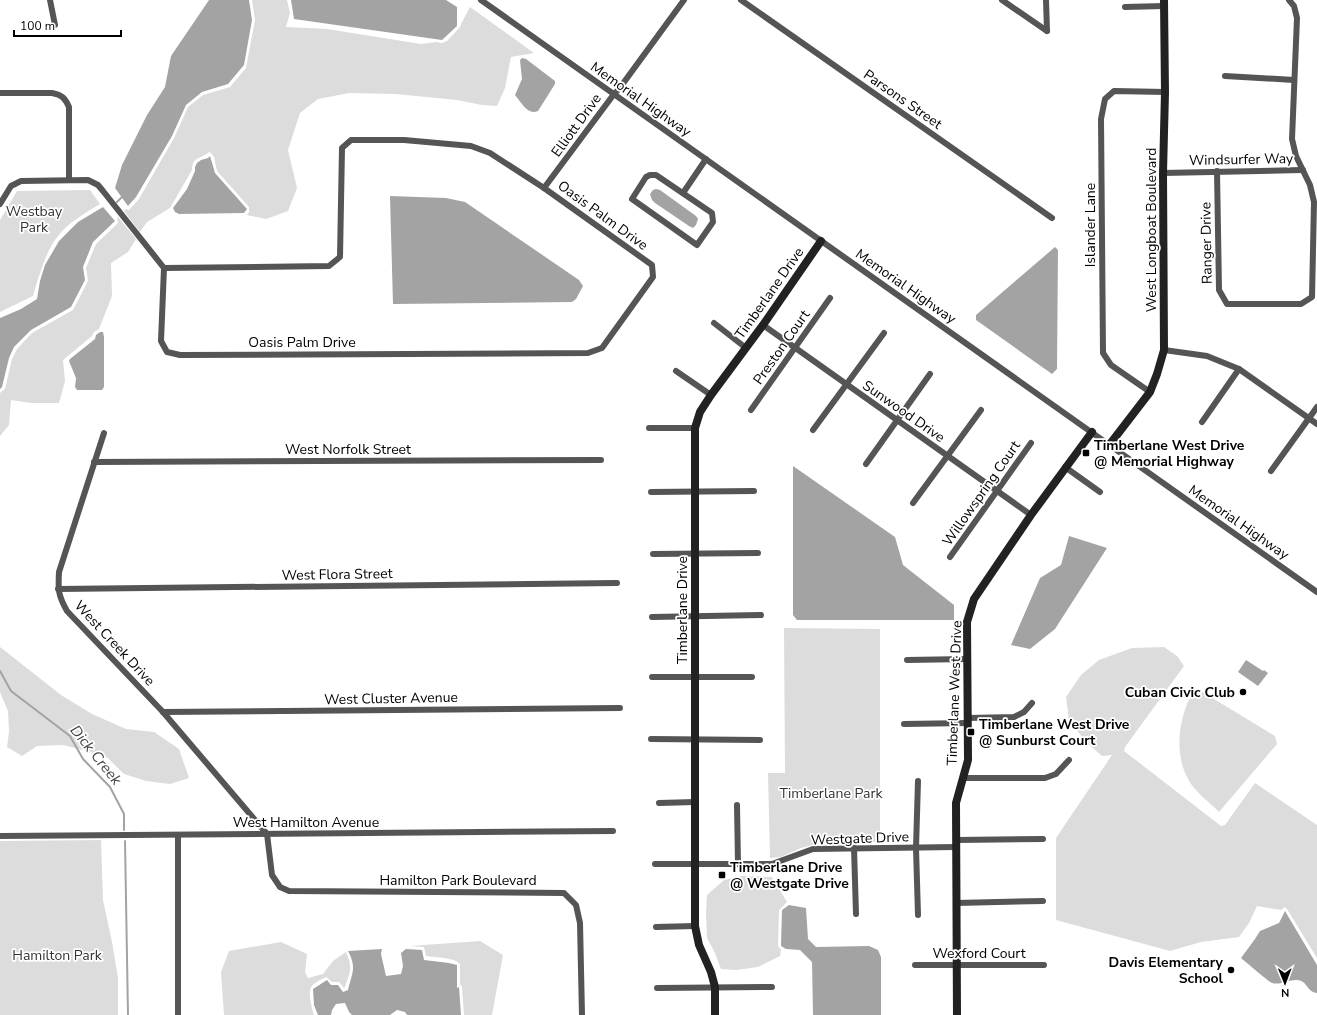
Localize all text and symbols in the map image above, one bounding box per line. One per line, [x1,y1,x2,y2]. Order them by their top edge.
scale bar [14,12,121,38]
text: 100 m [20,18,55,34]
street label: Memorial Highway [587,58,695,142]
street label: Parsons Street [860,65,946,134]
street label: Elliott Drive [547,90,606,161]
street label: West Longboat Boulevard [1142,148,1161,312]
street label: Windsurfer Way [1189,149,1294,170]
street label: Oasis Palm Drive [554,176,652,255]
street label: Islander Lane [1081,183,1100,267]
park label: Westbay Park [6,202,63,237]
street label: Ranger Drive [1196,202,1217,284]
street label: Timberlane Drive [731,244,808,343]
street label: Memorial Highway [852,245,960,329]
street label: Preston Court [749,306,814,388]
street label: Oasis Palm Drive [248,333,356,352]
street label: Sunwood Drive [859,376,949,447]
place label: Timberlane West Drive @ Memorial Highway [1094,436,1245,471]
street label: Willowspring Court [938,437,1025,550]
street label: West Norfolk Street [285,440,411,459]
marker: Timberlane West Drive @ Memorial Highway [1081,448,1091,458]
street label: Memorial Highway [1185,481,1293,565]
street label: Timberlane Drive [673,556,692,664]
street label: West Flora Street [281,564,393,585]
street label: West Creek Drive [70,597,159,690]
street label: Timberlane West Drive [942,620,967,766]
place label: Cuban Civic Club [1125,683,1235,702]
marker: Cuban Civic Club [1238,687,1248,697]
street label: West Cluster Avenue [324,688,458,709]
place label: Timberlane West Drive @ Sunburst Court [979,715,1130,750]
water label: Dick Creek [66,721,127,790]
marker: Timberlane West Drive @ Sunburst Court [966,727,976,737]
park label: Timberlane Park [780,784,883,803]
street label: West Hamilton Avenue [233,813,379,832]
street label: Westgate Drive [811,827,909,850]
place label: Timberlane Drive @ Westgate Drive [730,858,849,893]
marker: Timberlane Drive @ Westgate Drive [717,870,727,880]
street label: Hamilton Park Boulevard [379,871,537,890]
street label: Wexford Court [932,944,1026,963]
park label: Hamilton Park [12,946,103,965]
place label: Davis Elementary School [1108,953,1224,988]
north arrow [1265,963,1305,1003]
marker: Davis Elementary School [1226,965,1236,975]
text: N [1281,985,1289,1000]

